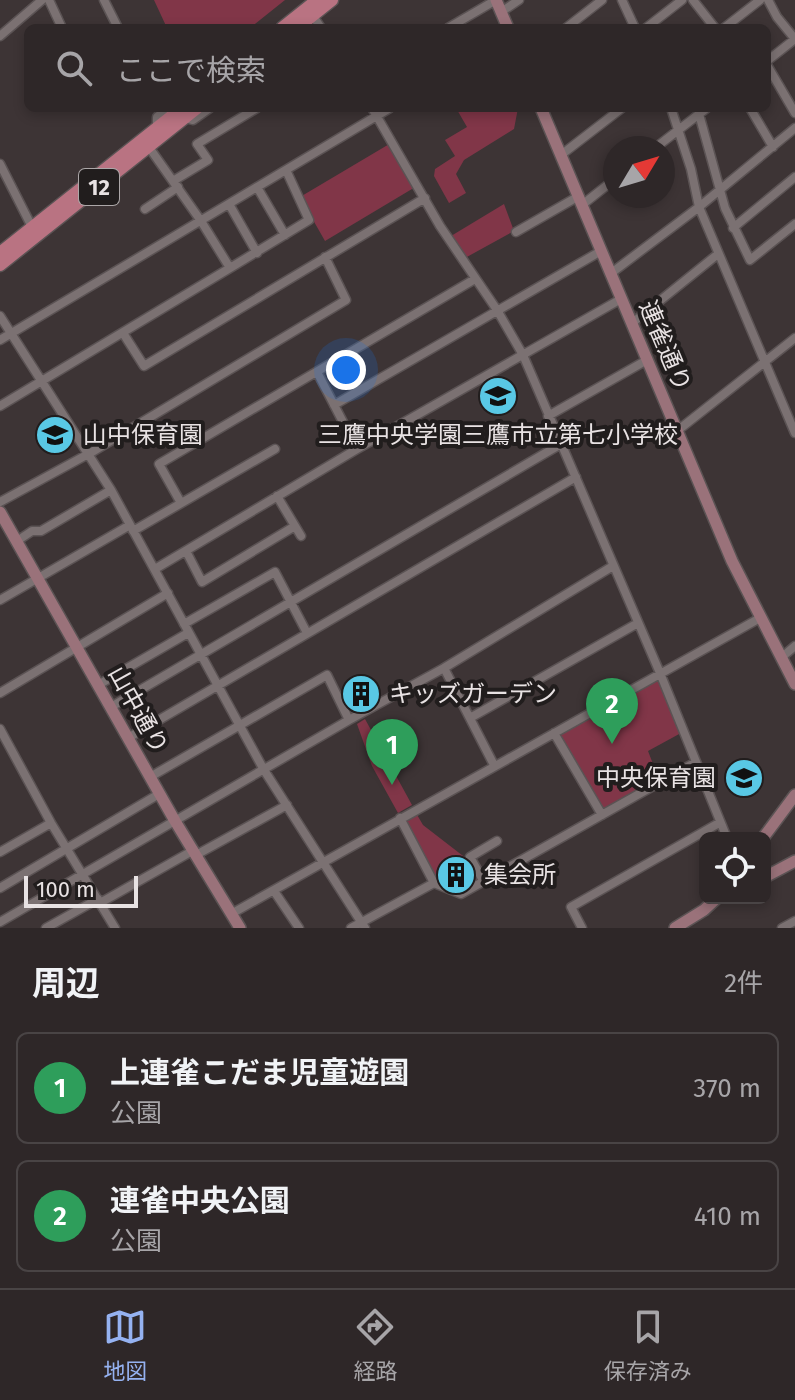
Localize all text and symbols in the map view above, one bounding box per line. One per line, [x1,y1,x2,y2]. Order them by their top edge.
search box [24,24,771,112]
icon: search [52,46,96,90]
text: ここで検索 [116,53,266,89]
north arrow [603,136,675,208]
road number: 12 [79,169,119,205]
street label: 連雀通り [633,296,697,396]
your location [326,350,366,390]
school or university icon: 三鷹中央学園三鷹市立第七小学校 [477,375,519,417]
school or university icon: 山中保育園 [34,414,76,456]
place label: 山中保育園 [83,421,203,449]
place label: 三鷹中央学園三鷹市立第七小学校 [318,421,678,449]
street label: 山中通り [102,661,174,759]
building icon: キッズガーデン [340,673,382,715]
pin: 2 [586,678,638,744]
place label: キッズガーデン [389,680,557,708]
pin: 1 [366,719,418,785]
school or university icon: 中央保育園 [723,757,765,799]
place label: 中央保育園 [596,764,716,792]
map controls [699,832,771,904]
button: locate [699,832,771,904]
building icon: 集会所 [435,854,477,896]
place label: 集会所 [484,861,556,889]
scale bar [24,872,138,908]
text: 100 m [36,876,95,903]
text: 周辺 [32,963,100,1004]
text: 2件 [724,968,763,999]
text: 上連雀こだま児童遊園 [110,1055,409,1091]
text: 1 [54,1073,66,1104]
text: 370 m [693,1073,761,1104]
text: 公園 [110,1098,162,1129]
text: 連雀中央公園 [110,1183,290,1219]
text: 2 [53,1201,67,1232]
text: 410 m [694,1201,761,1232]
text: 公園 [110,1226,162,1257]
tab: 地図 [103,1305,147,1385]
tab: 経路 [353,1305,398,1385]
tab: 保存済み [604,1305,692,1385]

